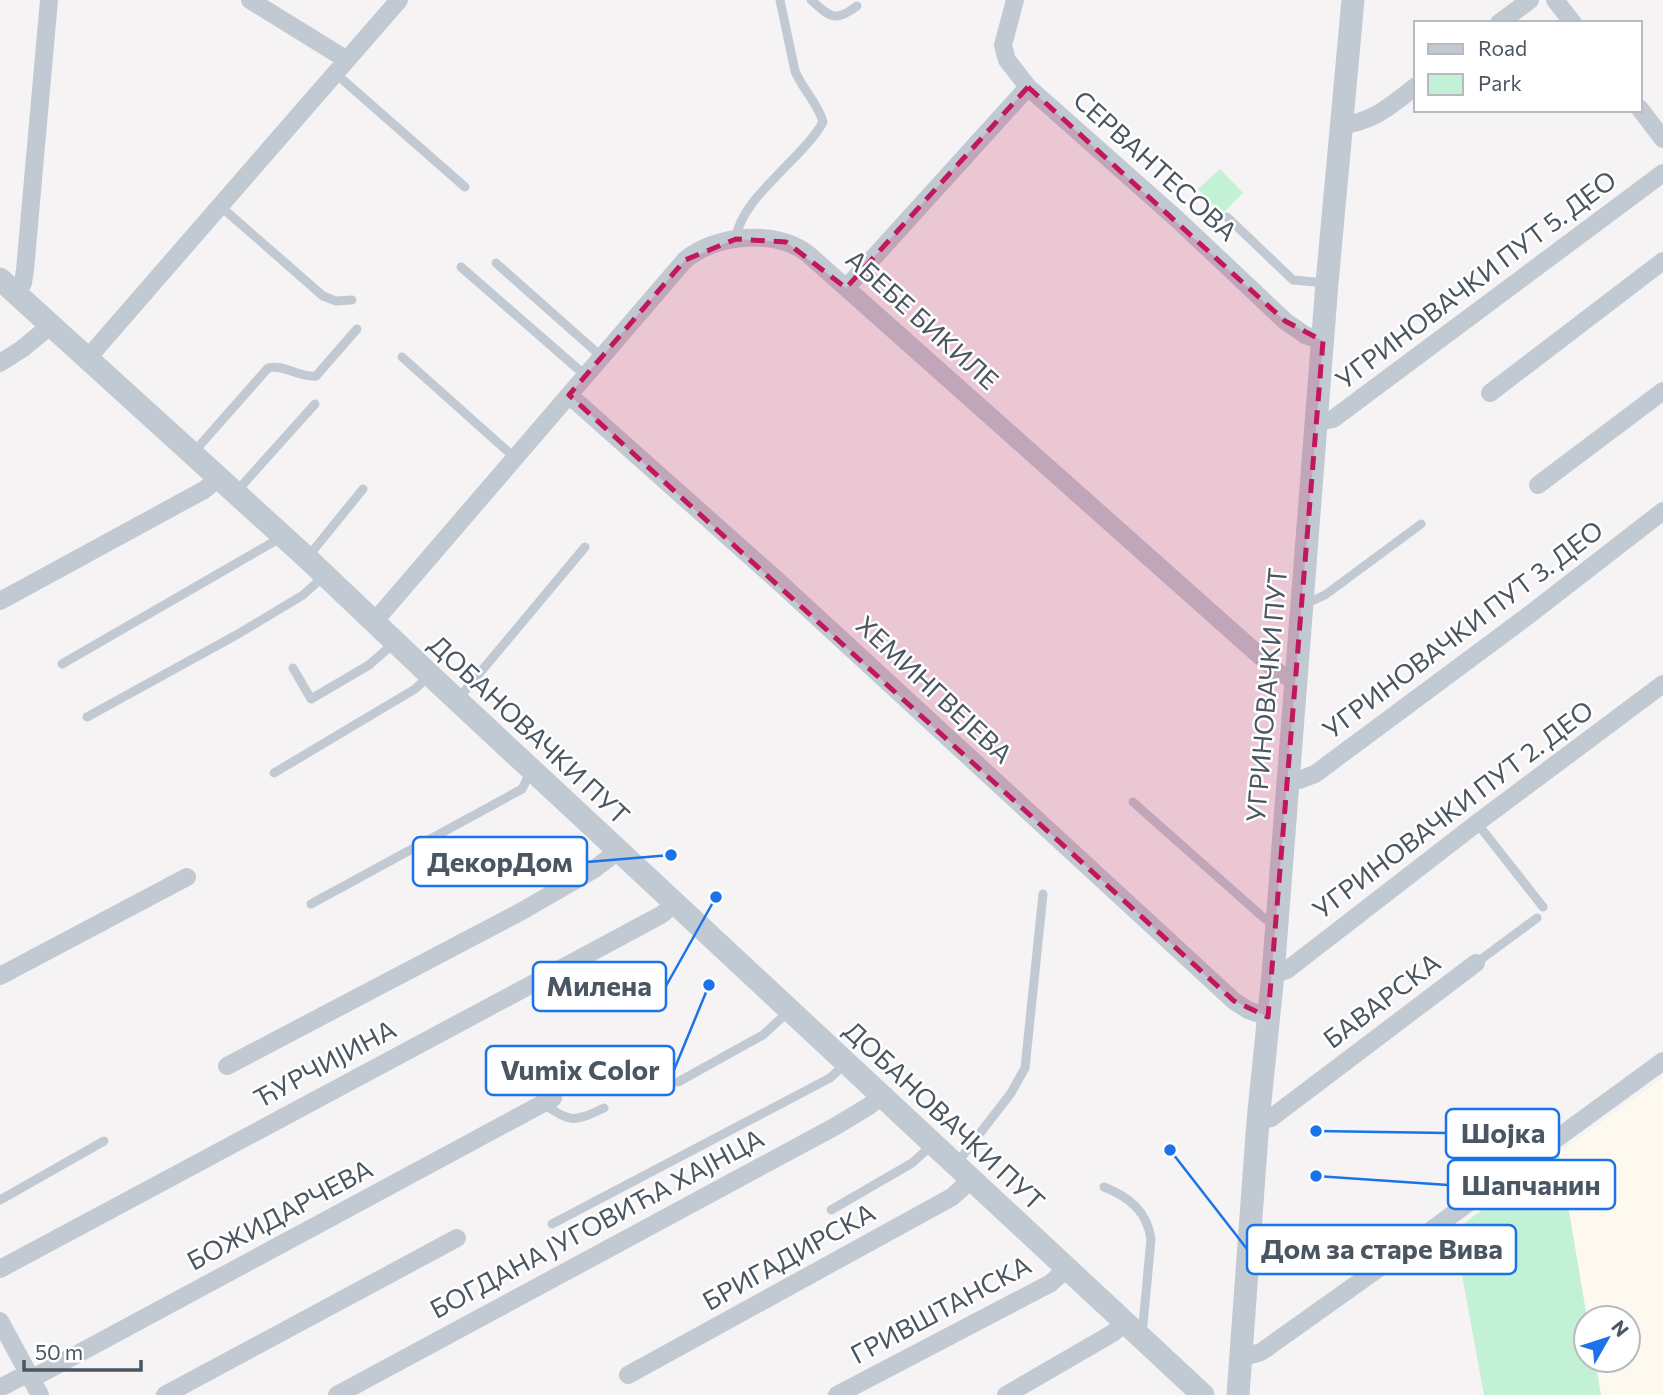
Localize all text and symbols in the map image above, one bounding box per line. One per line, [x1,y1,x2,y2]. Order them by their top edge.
legend [1414,21,1642,112]
text: Road [1478,35,1527,60]
text: Park [1478,70,1522,95]
street label: СЕРВАНТЕСОВА [1068,83,1244,247]
street label: УГРИНОВАЧКИ ПУТ 5. ДЕО [1329,163,1621,394]
street label: АБЕБЕ БИКИЛЕ [840,242,1006,395]
street label: УГРИНОВАЧКИ ПУТ 3. ДЕО [1316,513,1608,744]
street label: УГРИНОВАЧКИ ПУТ [1239,566,1292,823]
street label: ХЕМИНГВЕЈЕВА [851,609,1019,769]
street label: ДОБАНОВАЧКИ ПУТ [423,628,637,830]
street label: УГРИНОВАЧКИ ПУТ 2. ДЕО [1306,693,1598,924]
callout: ДекорДом [413,837,587,886]
text: ДекорДом [427,844,573,878]
street label: БАВАРСКА [1317,946,1446,1054]
callout: Милена [533,962,666,1011]
text: Милена [546,968,652,1002]
street label: ЋУРЧИЈИНА [248,1012,401,1113]
street label: ДОБАНОВАЧКИ ПУТ [838,1014,1052,1216]
callout: Vumix Color [486,1046,674,1095]
text: Vumix Color [500,1052,660,1086]
callout: Шојка [1446,1109,1559,1158]
text: Шојка [1461,1115,1545,1149]
street label: БОГДАНА ЈУГОВИЋА ХАЈНЦА [424,1121,768,1324]
street label: БОЖИДАРЧЕВА [181,1152,377,1276]
callout: Шапчанин [1448,1160,1615,1209]
text: Шапчанин [1461,1167,1601,1201]
street label: БРИГАДИРСКА [697,1196,880,1316]
callout: Дом за старе Вива [1247,1225,1516,1274]
text: Дом за старе Вива [1261,1231,1503,1265]
street label: ГРИВШТАНСКА [845,1248,1036,1369]
north arrow [1572,1304,1642,1374]
text: N [1607,1315,1634,1341]
scale bar [24,1328,142,1372]
text: 50 m [35,1339,83,1364]

